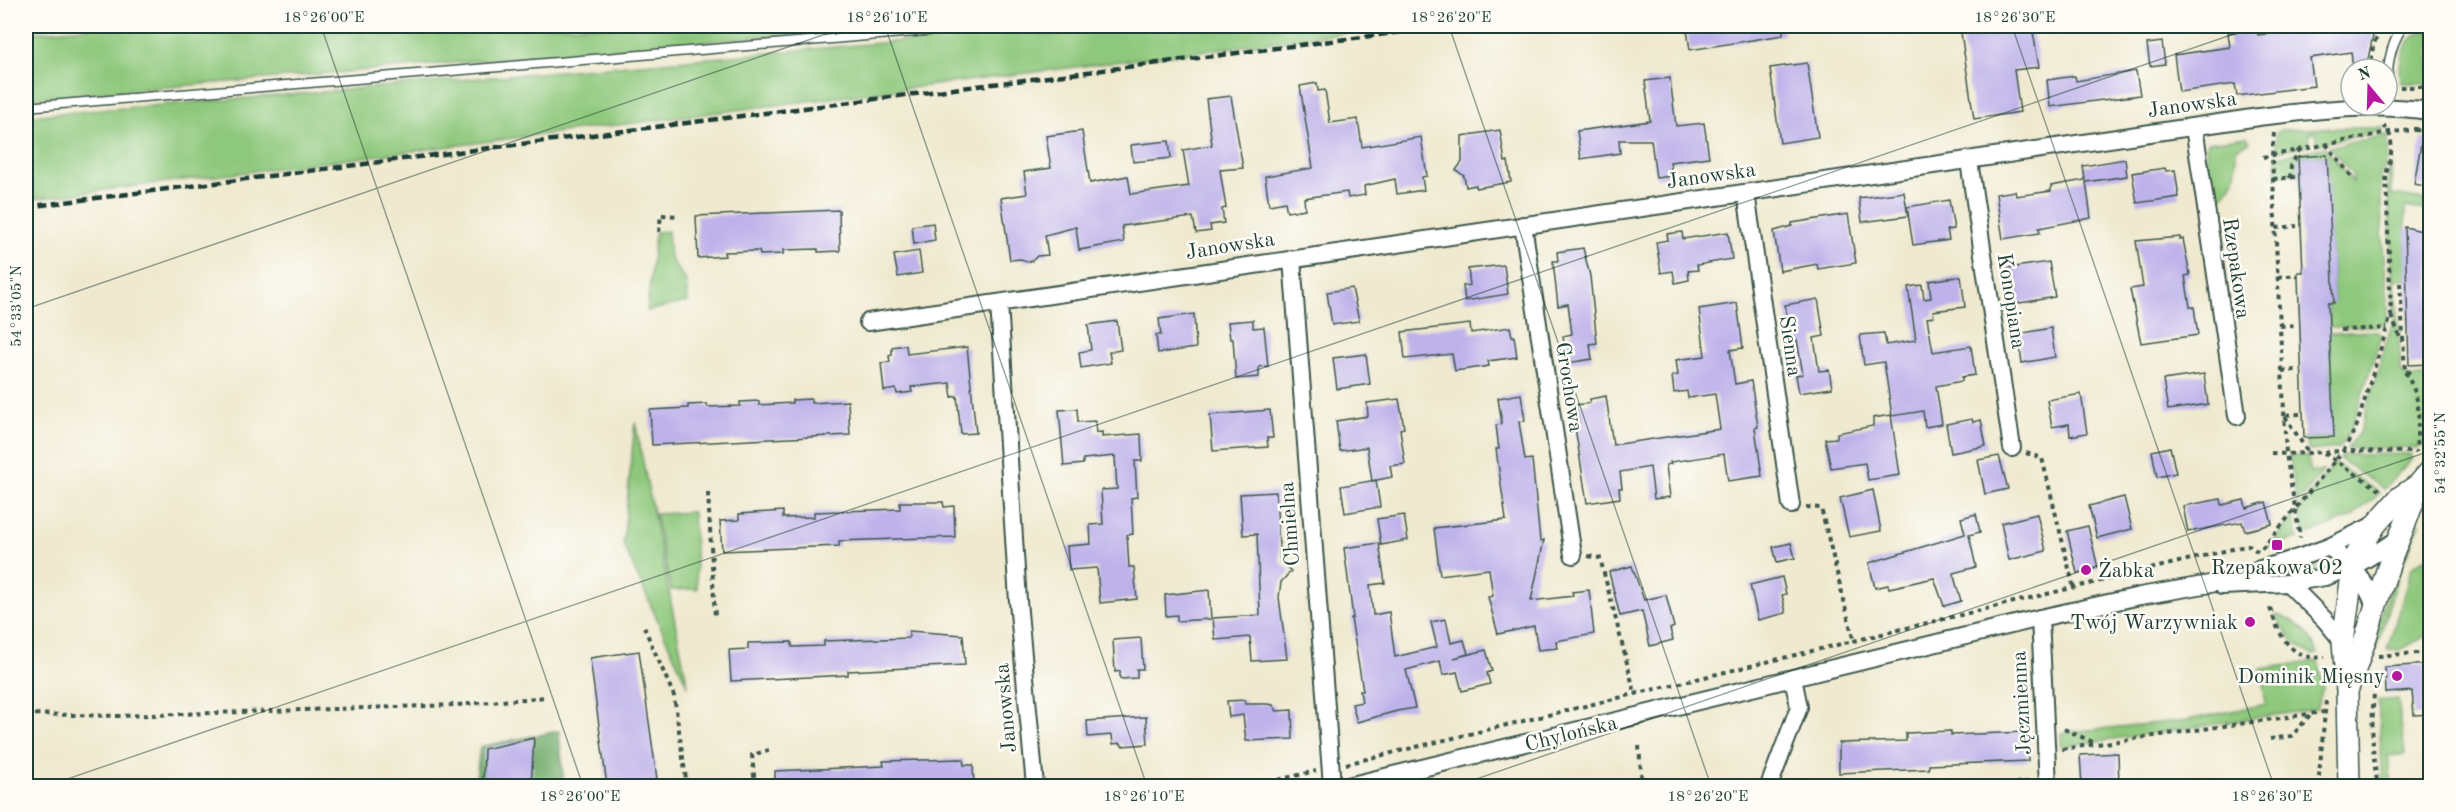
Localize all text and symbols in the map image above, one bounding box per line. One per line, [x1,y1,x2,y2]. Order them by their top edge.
text: 18°26'00"E [284,11,364,26]
text: 18°26'10"E [847,11,927,26]
text: 18°26'20"E [1411,11,1491,26]
text: 18°26'30"E [1975,11,2055,26]
north arrow [2339,57,2399,117]
text: N [2356,65,2374,84]
street label: Janowska [2146,89,2238,122]
street label: Janowska [1665,160,1757,193]
street label: Rzepakowa [2218,216,2253,320]
street label: Janowska [1184,229,1276,264]
street label: Konopiana [1993,252,2028,351]
text: 54°33'05"N [10,265,25,347]
street label: Sienna [1775,314,1804,378]
street label: Grochowa [1551,341,1586,434]
text: 54°32'55"N [2434,412,2449,494]
street label: Chmielna [1277,481,1304,567]
marker: Rzepakowa 02 [2270,538,2284,552]
place label: Żabka [2098,557,2154,582]
place label: Rzepakowa 02 [2211,558,2343,579]
marker: Żabka [2079,563,2093,577]
place label: Twój Warzywniak [2070,613,2238,634]
marker: Twój Warzywniak [2243,615,2257,629]
street label: Jęczmienna [2009,650,2036,756]
street label: Janowska [992,662,1021,754]
place label: Dominik Mięsny [2238,667,2385,688]
marker: Dominik Mięsny [2390,669,2404,683]
street label: Chylońska [1523,713,1620,756]
text: 18°26'00"E [540,790,620,805]
text: 18°26'10"E [1104,790,1184,805]
text: 18°26'20"E [1668,790,1748,805]
text: 18°26'30"E [2232,790,2312,805]

